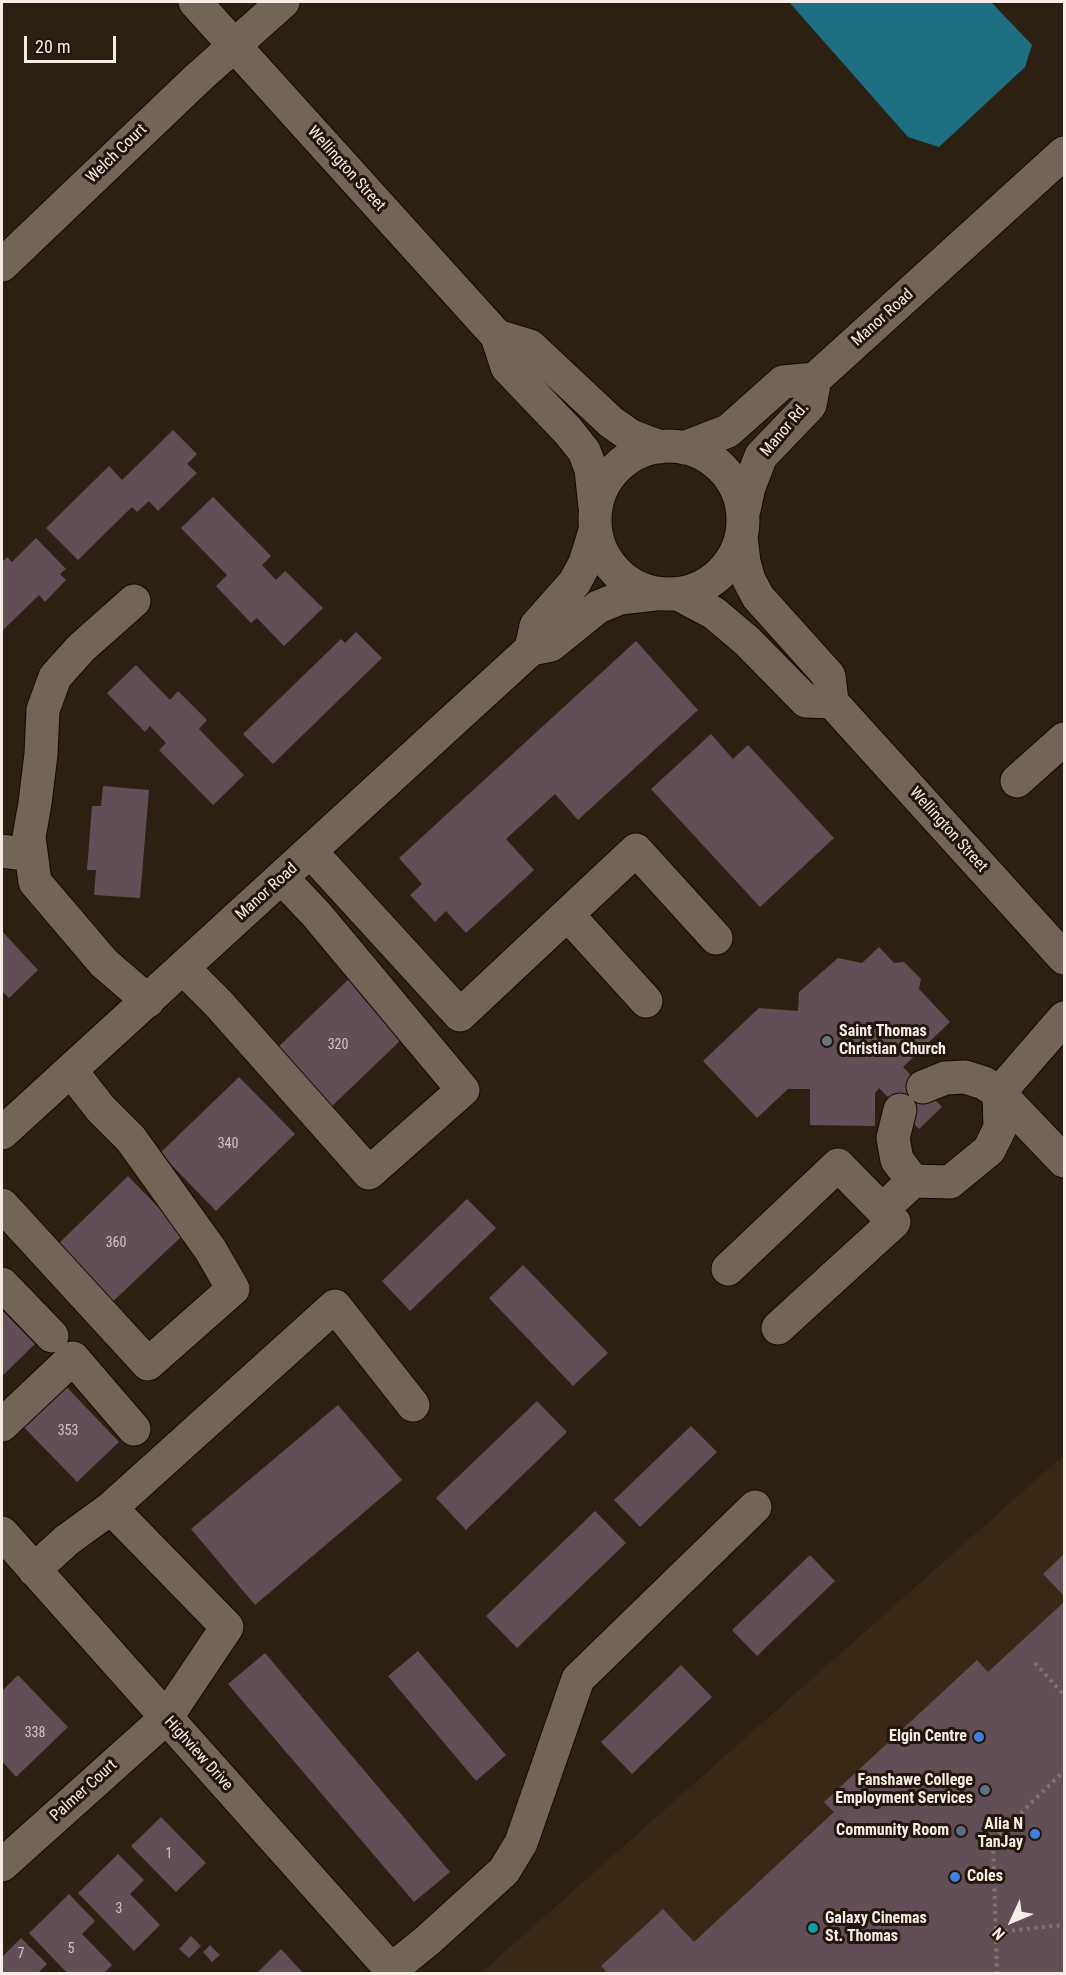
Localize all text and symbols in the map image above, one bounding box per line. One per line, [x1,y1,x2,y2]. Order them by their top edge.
scale bar [27,24,118,62]
text: 20 m [35,36,70,57]
street label: Welch Court [83,120,151,188]
street label: Wellington Street [303,123,389,215]
street label: Manor Road [848,285,918,351]
street label: Manor Rd. [757,399,813,461]
street label: Wellington Street [905,784,991,876]
street label: Manor Road [232,859,302,925]
place label: Saint Thomas Christian Church [839,1022,946,1060]
marker: Saint Thomas Christian Church [820,1034,834,1048]
house number: 320 [328,1037,348,1053]
house number: 340 [218,1136,238,1152]
house number: 360 [106,1235,126,1251]
house number: 353 [58,1423,78,1439]
street label: Highview Drive [160,1713,236,1795]
house number: 338 [25,1725,45,1741]
place label: Elgin Centre [889,1727,967,1747]
marker: Elgin Centre [972,1730,986,1744]
street label: Palmer Court [47,1756,121,1826]
place label: Fanshawe College Employment Services [835,1771,973,1809]
marker: Fanshawe College Employment Services [978,1783,992,1797]
place label: Alia N TanJay [978,1815,1023,1853]
place label: Community Room [836,1821,949,1841]
marker: Community Room [954,1824,968,1838]
marker: Alia N TanJay [1028,1827,1042,1841]
house number: 1 [166,1846,172,1862]
place label: Coles [967,1867,1003,1887]
marker: Coles [948,1870,962,1884]
north arrow [982,1891,1042,1951]
house number: 3 [116,1901,122,1917]
place label: Galaxy Cinemas St. Thomas [825,1909,927,1947]
marker: Galaxy Cinemas St. Thomas [806,1921,820,1935]
text: N [988,1924,1009,1944]
house number: 5 [68,1941,74,1957]
house number: 7 [18,1946,24,1962]

